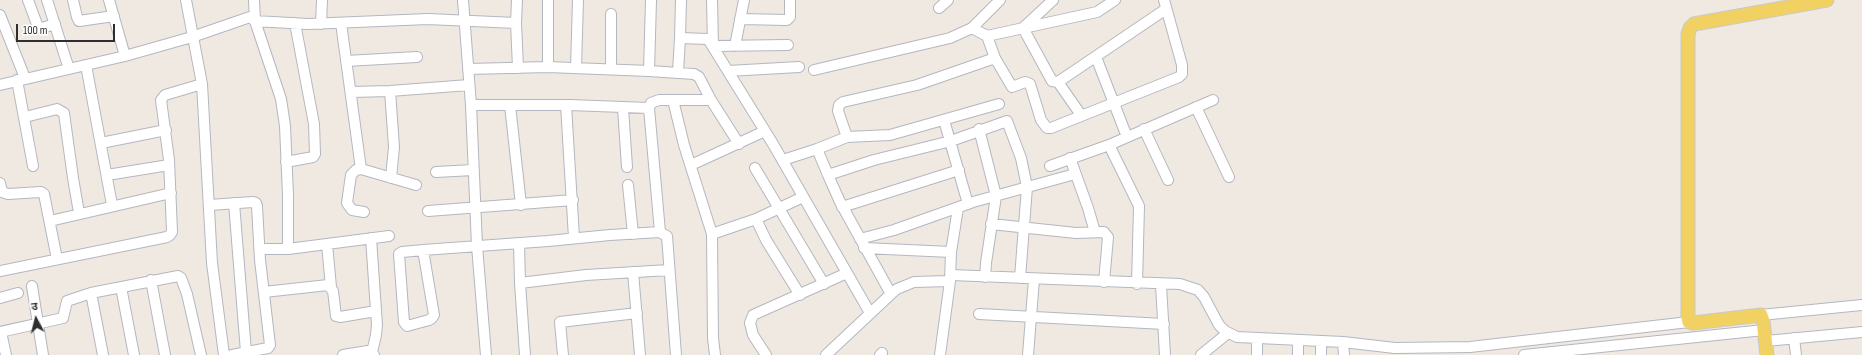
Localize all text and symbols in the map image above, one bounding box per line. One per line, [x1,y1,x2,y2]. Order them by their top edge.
scale bar [18,16,117,42]
text: 100 m [23,23,48,38]
north arrow [16,299,56,339]
text: उ [30,300,38,313]

